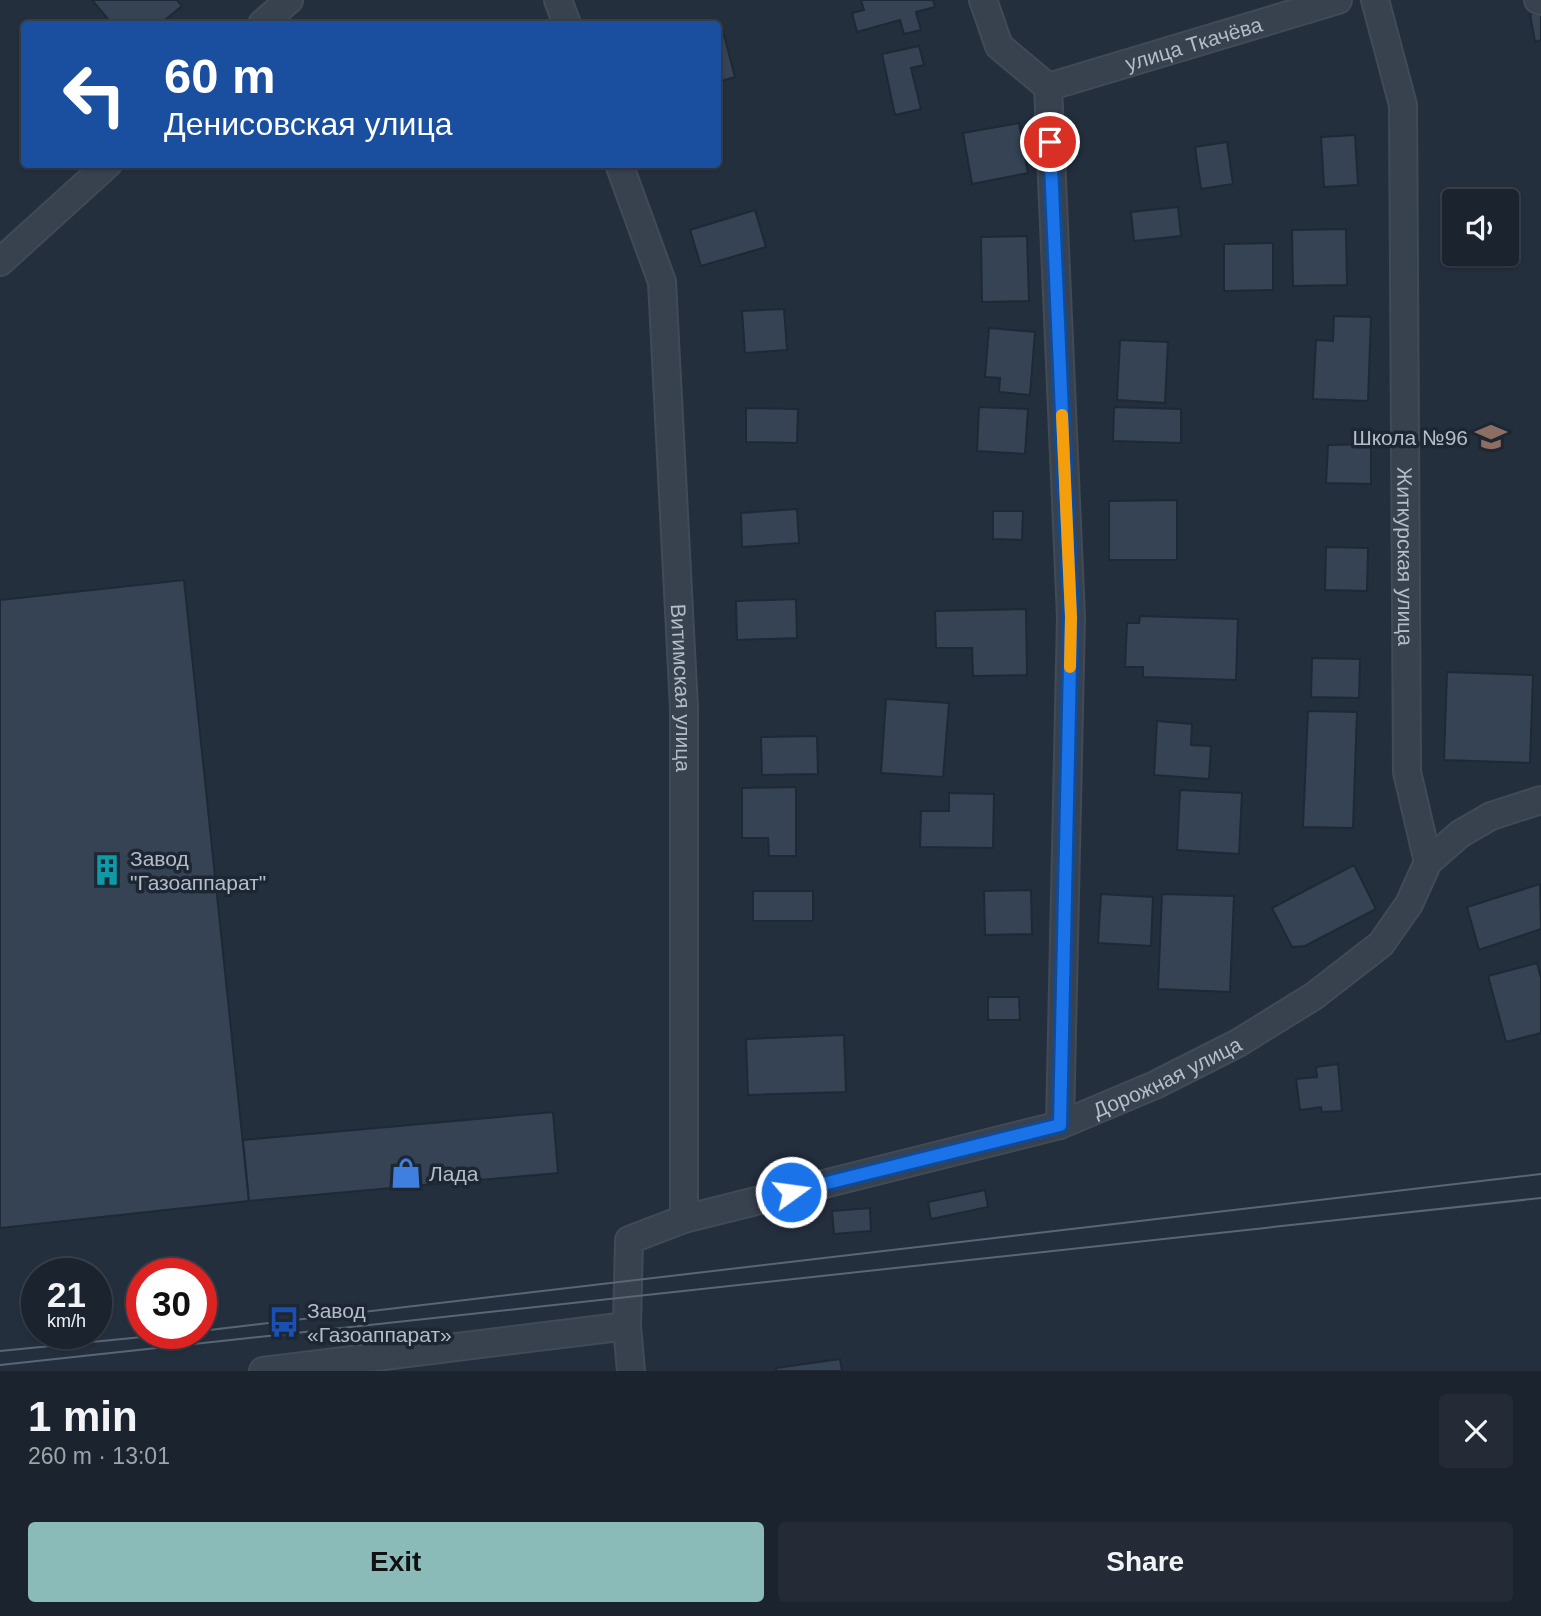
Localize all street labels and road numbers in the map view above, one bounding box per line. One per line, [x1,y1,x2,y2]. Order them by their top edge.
street label: улица Ткачёва [1122,12,1265,75]
street label: Житкурская улица [1394,467,1418,646]
street label: Витимская улица [667,603,696,772]
street label: Дорожная улица [1089,1032,1245,1121]

